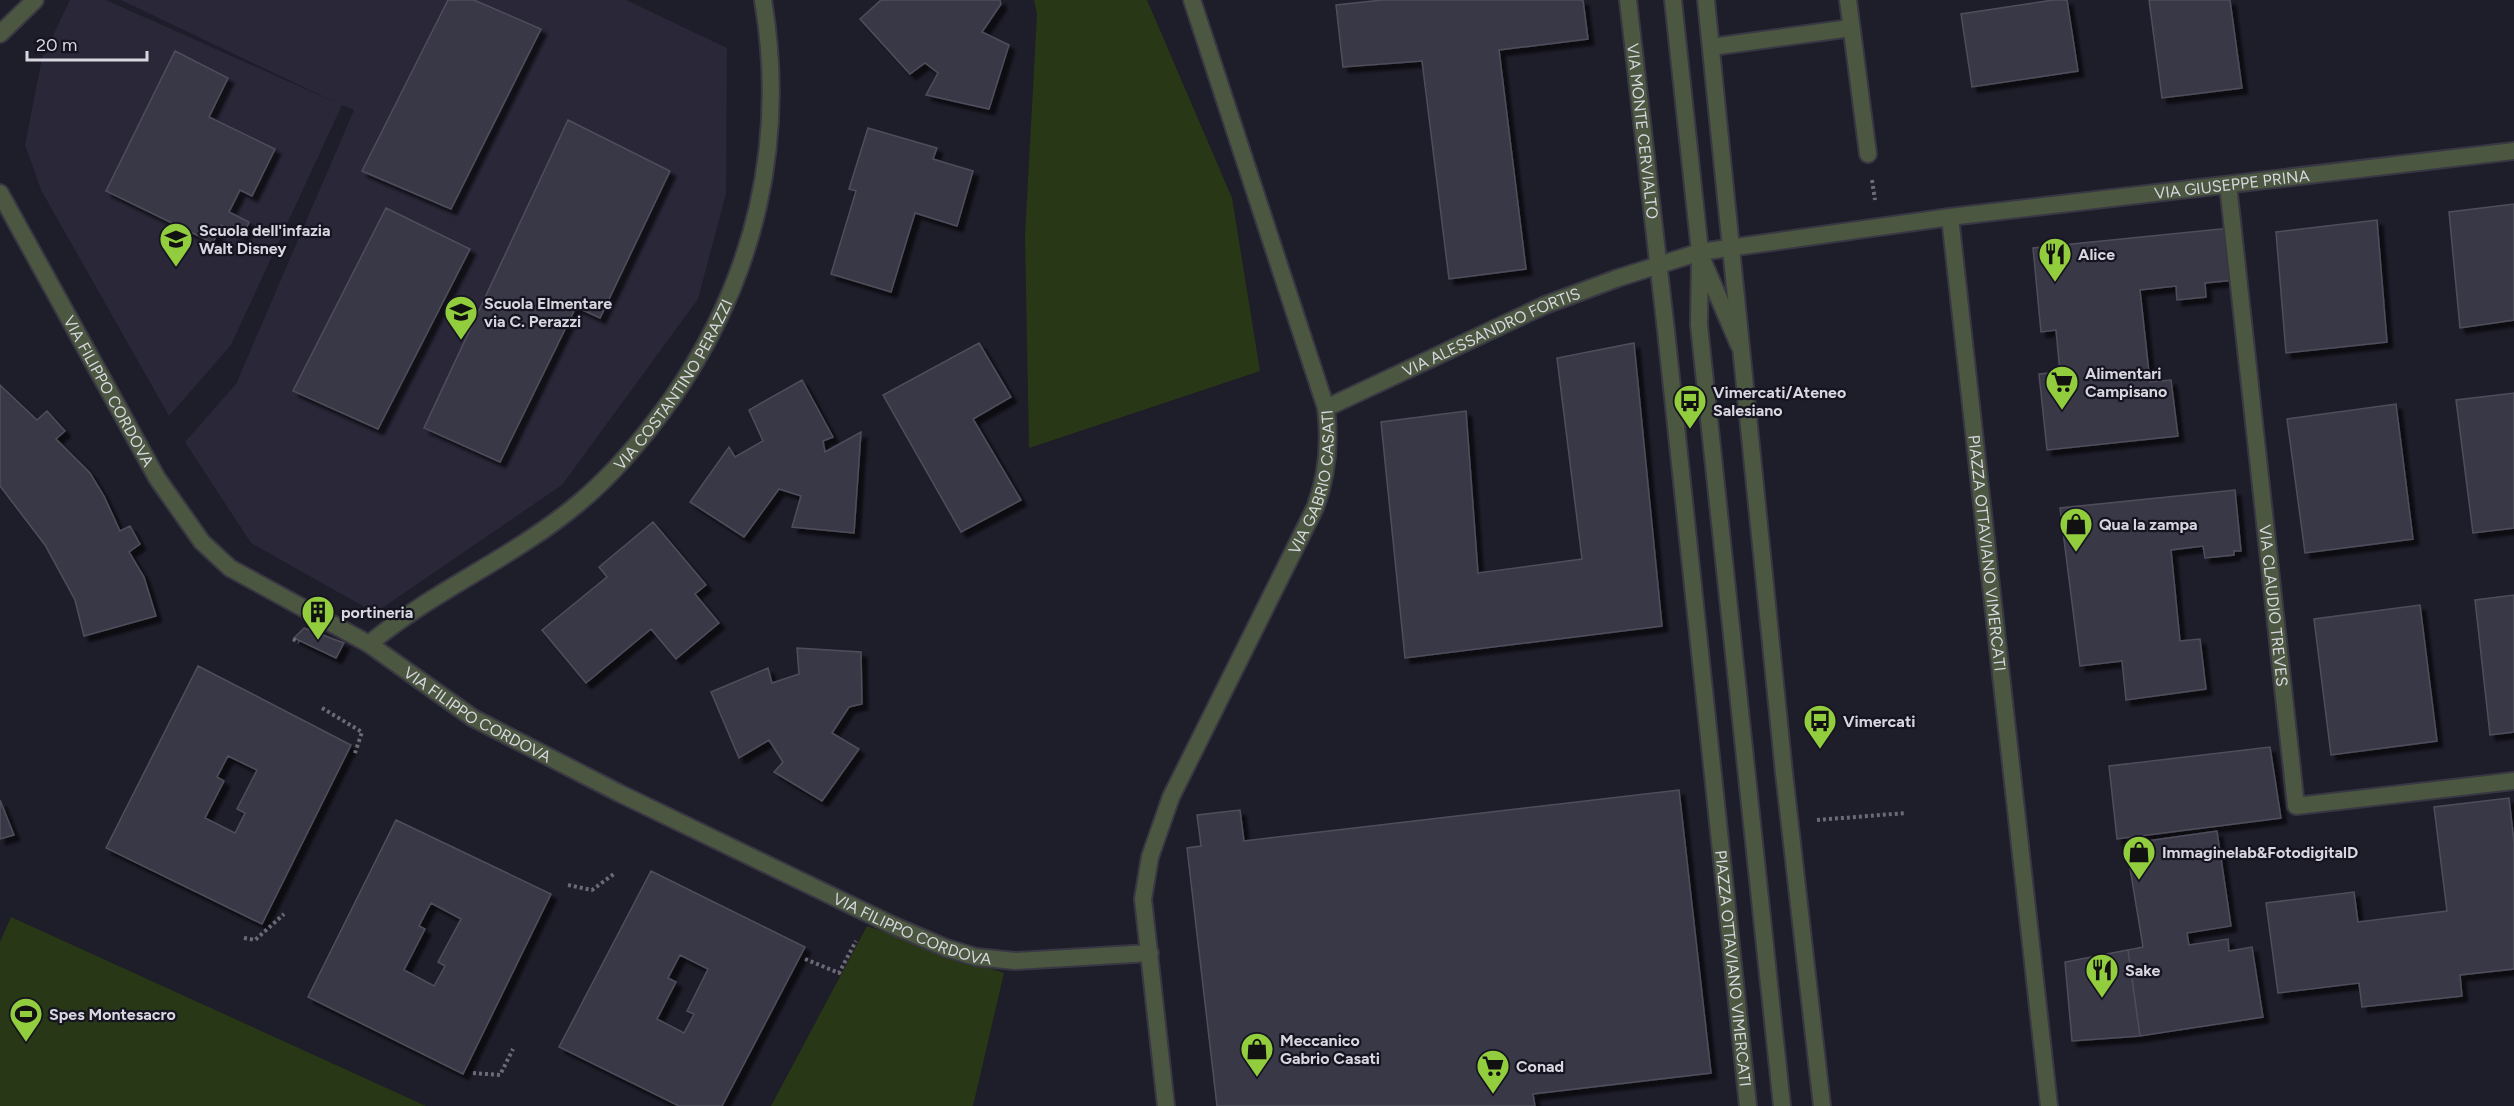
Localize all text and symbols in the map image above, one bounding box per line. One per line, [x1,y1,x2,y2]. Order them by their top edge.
scale bar [27,24,147,62]
text: 20 m [36,34,77,56]
street label: VIA MONTE CERVIALTO [1624,42,1663,220]
street label: VIA GIUSEPPE PRINA [2153,166,2310,203]
school or university icon: Scuola dell'infazia Walt Disney [158,221,194,268]
place label: Scuola dell'infazia Walt Disney [199,221,331,258]
restaurant icon: Alice [2037,236,2073,283]
place label: Alice [2078,245,2115,264]
street label: VIA ALESSANDRO FORTIS [1399,283,1583,380]
school or university icon: Scuola Elmentare via C. Perazzi [443,294,479,341]
place label: Scuola Elmentare via C. Perazzi [484,294,612,331]
street label: VIA COSTANTINO PERAZZI [610,296,736,474]
street label: VIA FILIPPO CORDOVA [60,312,158,470]
supermarket icon: Alimentari Campisano [2044,364,2080,411]
place label: Alimentari Campisano [2085,364,2167,401]
bus stop icon: Vimercati/Ateneo Salesiano [1672,383,1708,430]
place label: Vimercati/Ateneo Salesiano [1713,383,1846,420]
street label: VIA GABRIO CASATI [1284,409,1337,557]
street label: PIAZZA OTTAVIANO VIMERCATI [1965,434,2010,672]
shop icon: Qua la zampa [2058,506,2094,553]
place label: Qua la zampa [2099,515,2198,534]
street label: VIA CLAUDIO TREVES [2256,524,2292,688]
building icon: portineria [300,594,336,641]
place label: portineria [341,603,413,622]
street label: VIA FILIPPO CORDOVA [400,662,555,766]
bus stop icon: Vimercati [1802,703,1838,750]
place label: Vimercati [1843,712,1916,731]
shop icon: Immaginelab&FotodigitalD [2121,834,2157,881]
place label: Immaginelab&FotodigitalD [2162,843,2358,862]
street label: PIAZZA OTTAVIANO VIMERCATI [1711,849,1755,1087]
street label: VIA FILIPPO CORDOVA [830,889,992,968]
restaurant icon: Sake [2084,952,2120,999]
place label: Sake [2125,961,2160,980]
sports icon: Spes Montesacro [8,996,44,1043]
place label: Spes Montesacro [49,1005,176,1024]
shop icon: Meccanico Gabrio Casati [1239,1031,1275,1078]
place label: Meccanico Gabrio Casati [1280,1031,1380,1068]
supermarket icon: Conad [1475,1048,1511,1095]
place label: Conad [1516,1057,1564,1076]

